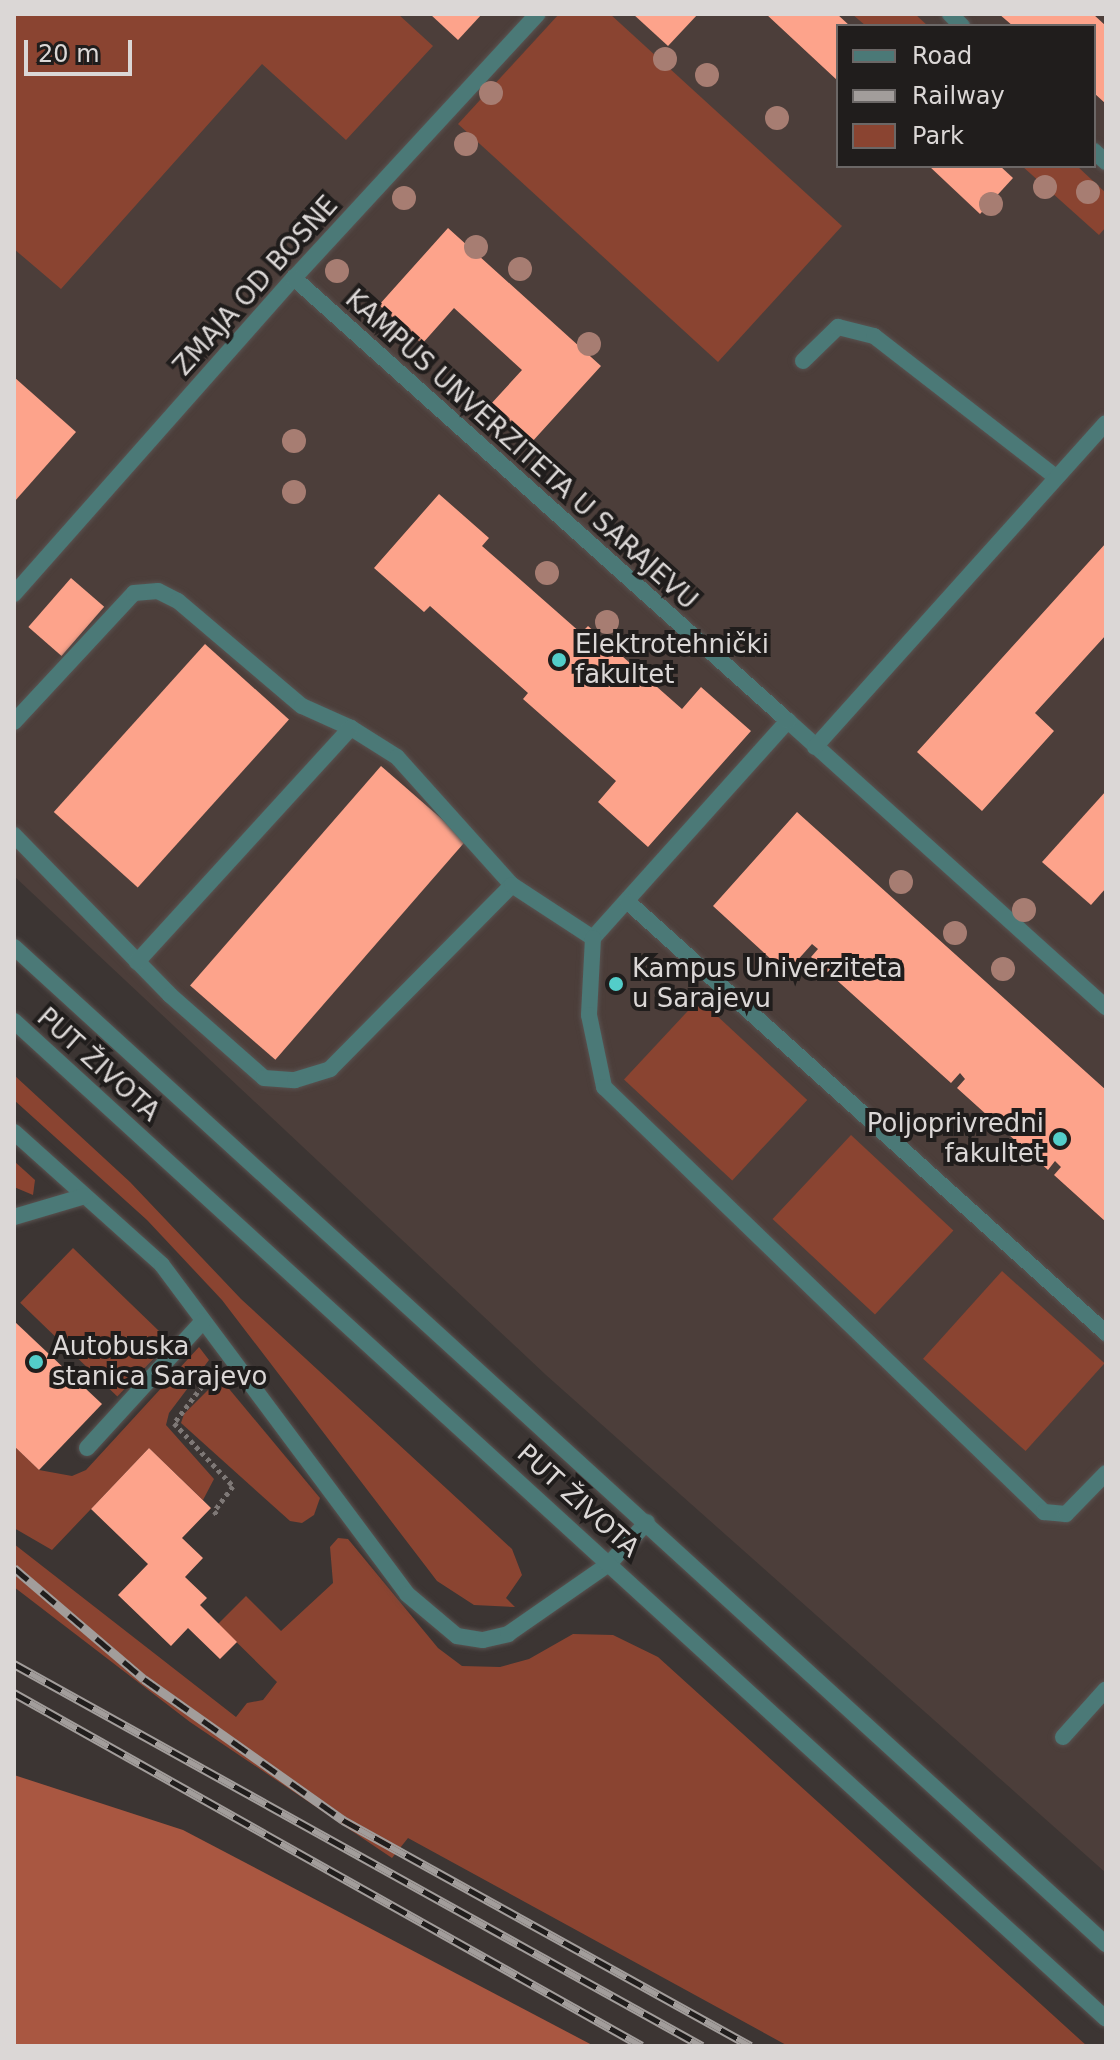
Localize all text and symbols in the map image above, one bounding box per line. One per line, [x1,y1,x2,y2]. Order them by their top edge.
scale bar [28,24,136,74]
legend [836,24,1096,168]
text: 20 m [38,40,100,68]
text: Road [912,42,972,70]
text: Railway [912,82,1005,110]
text: Park [912,122,964,150]
street label: ZMAJA OD BOSNE [167,190,345,382]
street label: KAMPUS UNVERZITETA U SARAJEVU [339,284,703,616]
place label: Elektrotehnički fakultet [575,629,769,690]
marker: Elektrotehnički fakultet [550,651,568,669]
place label: Kampus Univerziteta u Sarajevu [632,953,903,1014]
marker: Kampus Univerziteta u Sarajevu [607,975,625,993]
street label: PUT ŽIVOTA [30,1002,166,1128]
place label: Poljoprivredni fakultet [867,1108,1044,1170]
marker: Poljoprivredni fakultet [1051,1130,1069,1148]
place label: Autobuska stanica Sarajevo [52,1331,267,1392]
marker: Autobuska stanica Sarajevo [27,1353,45,1371]
street label: PUT ŽIVOTA [510,1438,646,1564]

